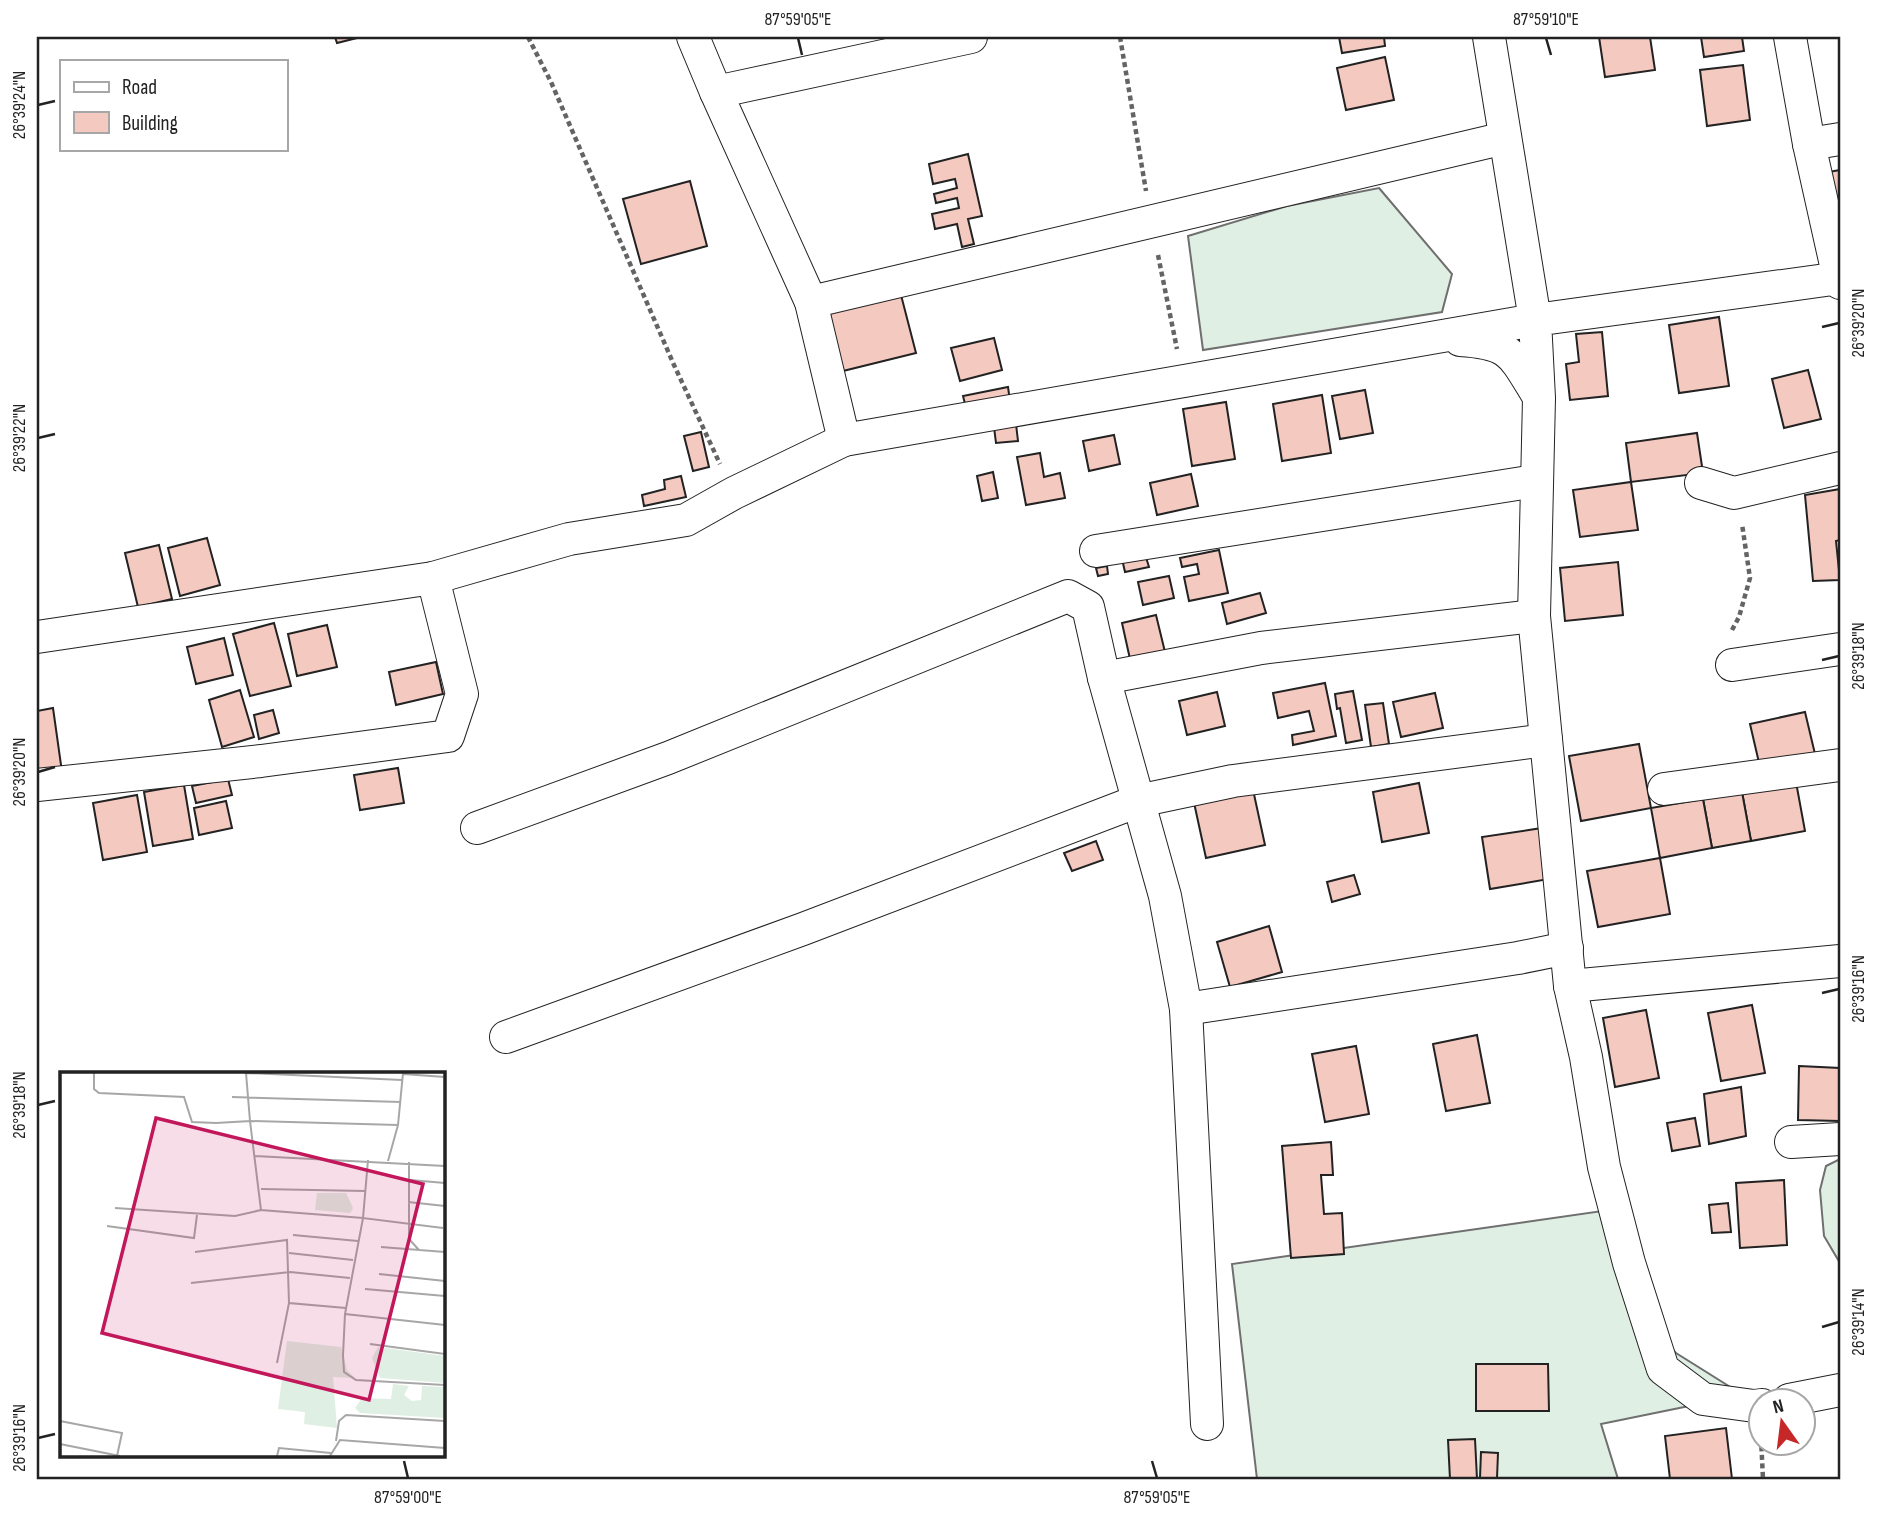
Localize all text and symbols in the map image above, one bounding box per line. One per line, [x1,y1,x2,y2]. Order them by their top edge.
text: 87°59'05"E [765,9,831,30]
text: 87°59'10"E [1513,9,1579,30]
legend [60,60,287,150]
text: 26°39'24"N [9,71,30,139]
text: Road [122,75,157,100]
text: Building [122,111,178,136]
text: 26°39'20"N [1848,289,1869,357]
text: 26°39'22"N [9,404,30,472]
text: 26°39'18"N [1848,622,1869,690]
text: 26°39'20"N [9,738,30,806]
text: 26°39'16"N [1848,955,1869,1023]
text: 26°39'18"N [9,1071,30,1139]
inset map [60,1072,444,1456]
text: 26°39'14"N [1848,1288,1869,1356]
north arrow [1748,1386,1818,1456]
text: N [1771,1395,1786,1419]
text: 26°39'16"N [9,1404,30,1472]
text: 87°59'00"E [374,1487,442,1508]
text: 87°59'05"E [1124,1487,1190,1508]

